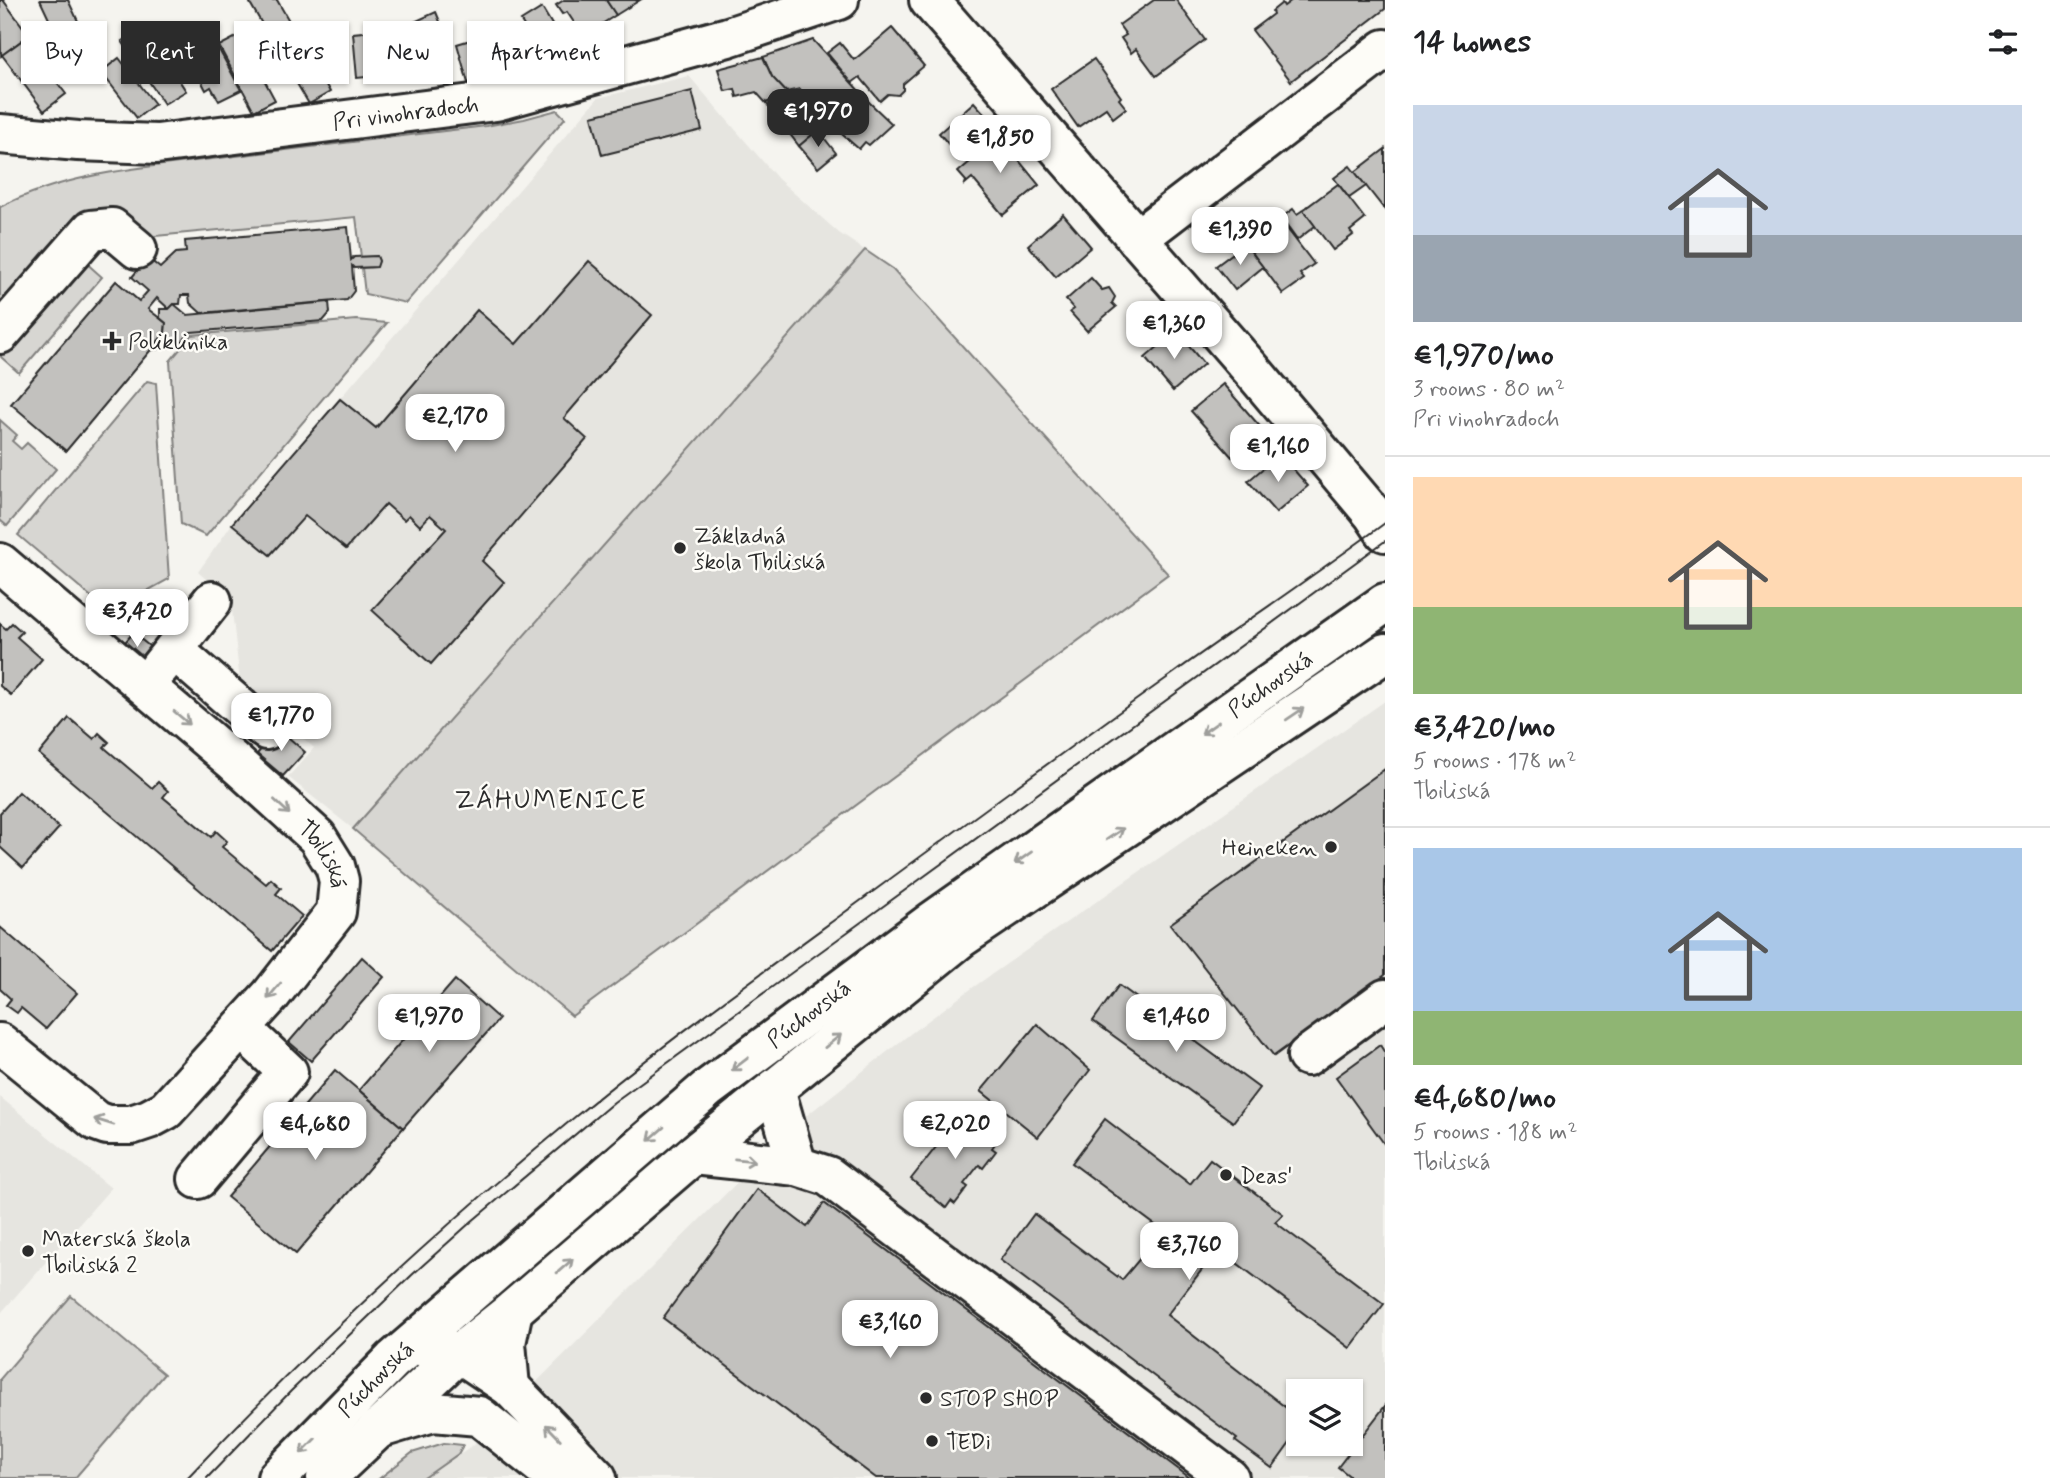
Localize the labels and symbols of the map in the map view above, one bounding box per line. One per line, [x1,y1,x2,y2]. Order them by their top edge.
street label: Pri vinohradoch [331,90,481,139]
pin: €1,970 [761,90,875,149]
pin: €1,850 [943,116,1057,175]
pin: €1,390 [1183,208,1297,267]
pin: €1,360 [1117,302,1231,361]
place label: Poliklinika [128,328,228,358]
marker: Poliklinika [102,331,122,351]
pin: €2,170 [398,394,512,454]
pin: €1,160 [1221,424,1335,484]
place label: Základná škola Tbiliská [694,522,826,578]
marker: Základná škola Tbiliská [672,540,688,556]
pin: €3,420 [80,590,194,649]
street label: Púchovská [1223,645,1320,726]
pin: €1,770 [224,694,338,753]
one-way arrow [1284,707,1304,721]
one-way arrow [173,711,191,726]
one-way arrow [1201,721,1220,735]
district label: ZÁHUMENICE [454,783,648,818]
one-way arrow [273,798,290,815]
street label: Tbiliská [291,814,352,890]
one-way arrow [1105,827,1125,841]
place label: Heineken [1222,834,1317,864]
marker: Heineken [1323,839,1339,855]
one-way arrow [1014,851,1033,865]
street label: Púchovská [762,974,858,1056]
one-way arrow [266,981,282,999]
pin: €1,970 [372,995,486,1054]
pin: €1,460 [1119,995,1233,1054]
one-way arrow [824,1033,842,1049]
one-way arrow [732,1057,750,1072]
pin: €4,680 [258,1102,372,1162]
pin: €2,020 [898,1102,1012,1161]
one-way arrow [93,1115,115,1128]
one-way arrow [647,1126,665,1142]
one-way arrow [733,1154,756,1167]
place label: Deas' [1240,1162,1293,1192]
marker: Deas' [1218,1167,1234,1183]
pin: €3,760 [1132,1222,1246,1282]
place label: Materská škola Tbiliská 2 [42,1225,191,1281]
marker: Materská škola Tbiliská 2 [20,1243,36,1259]
one-way arrow [556,1258,574,1274]
pin: €3,160 [833,1300,947,1360]
street label: Púchovská [332,1335,422,1425]
place label: STOP SHOP [940,1385,1059,1415]
marker: STOP SHOP [918,1390,934,1406]
one-way arrow [545,1424,562,1441]
place label: TEDi [946,1428,991,1458]
marker: TEDi [924,1433,940,1449]
one-way arrow [300,1438,317,1455]

